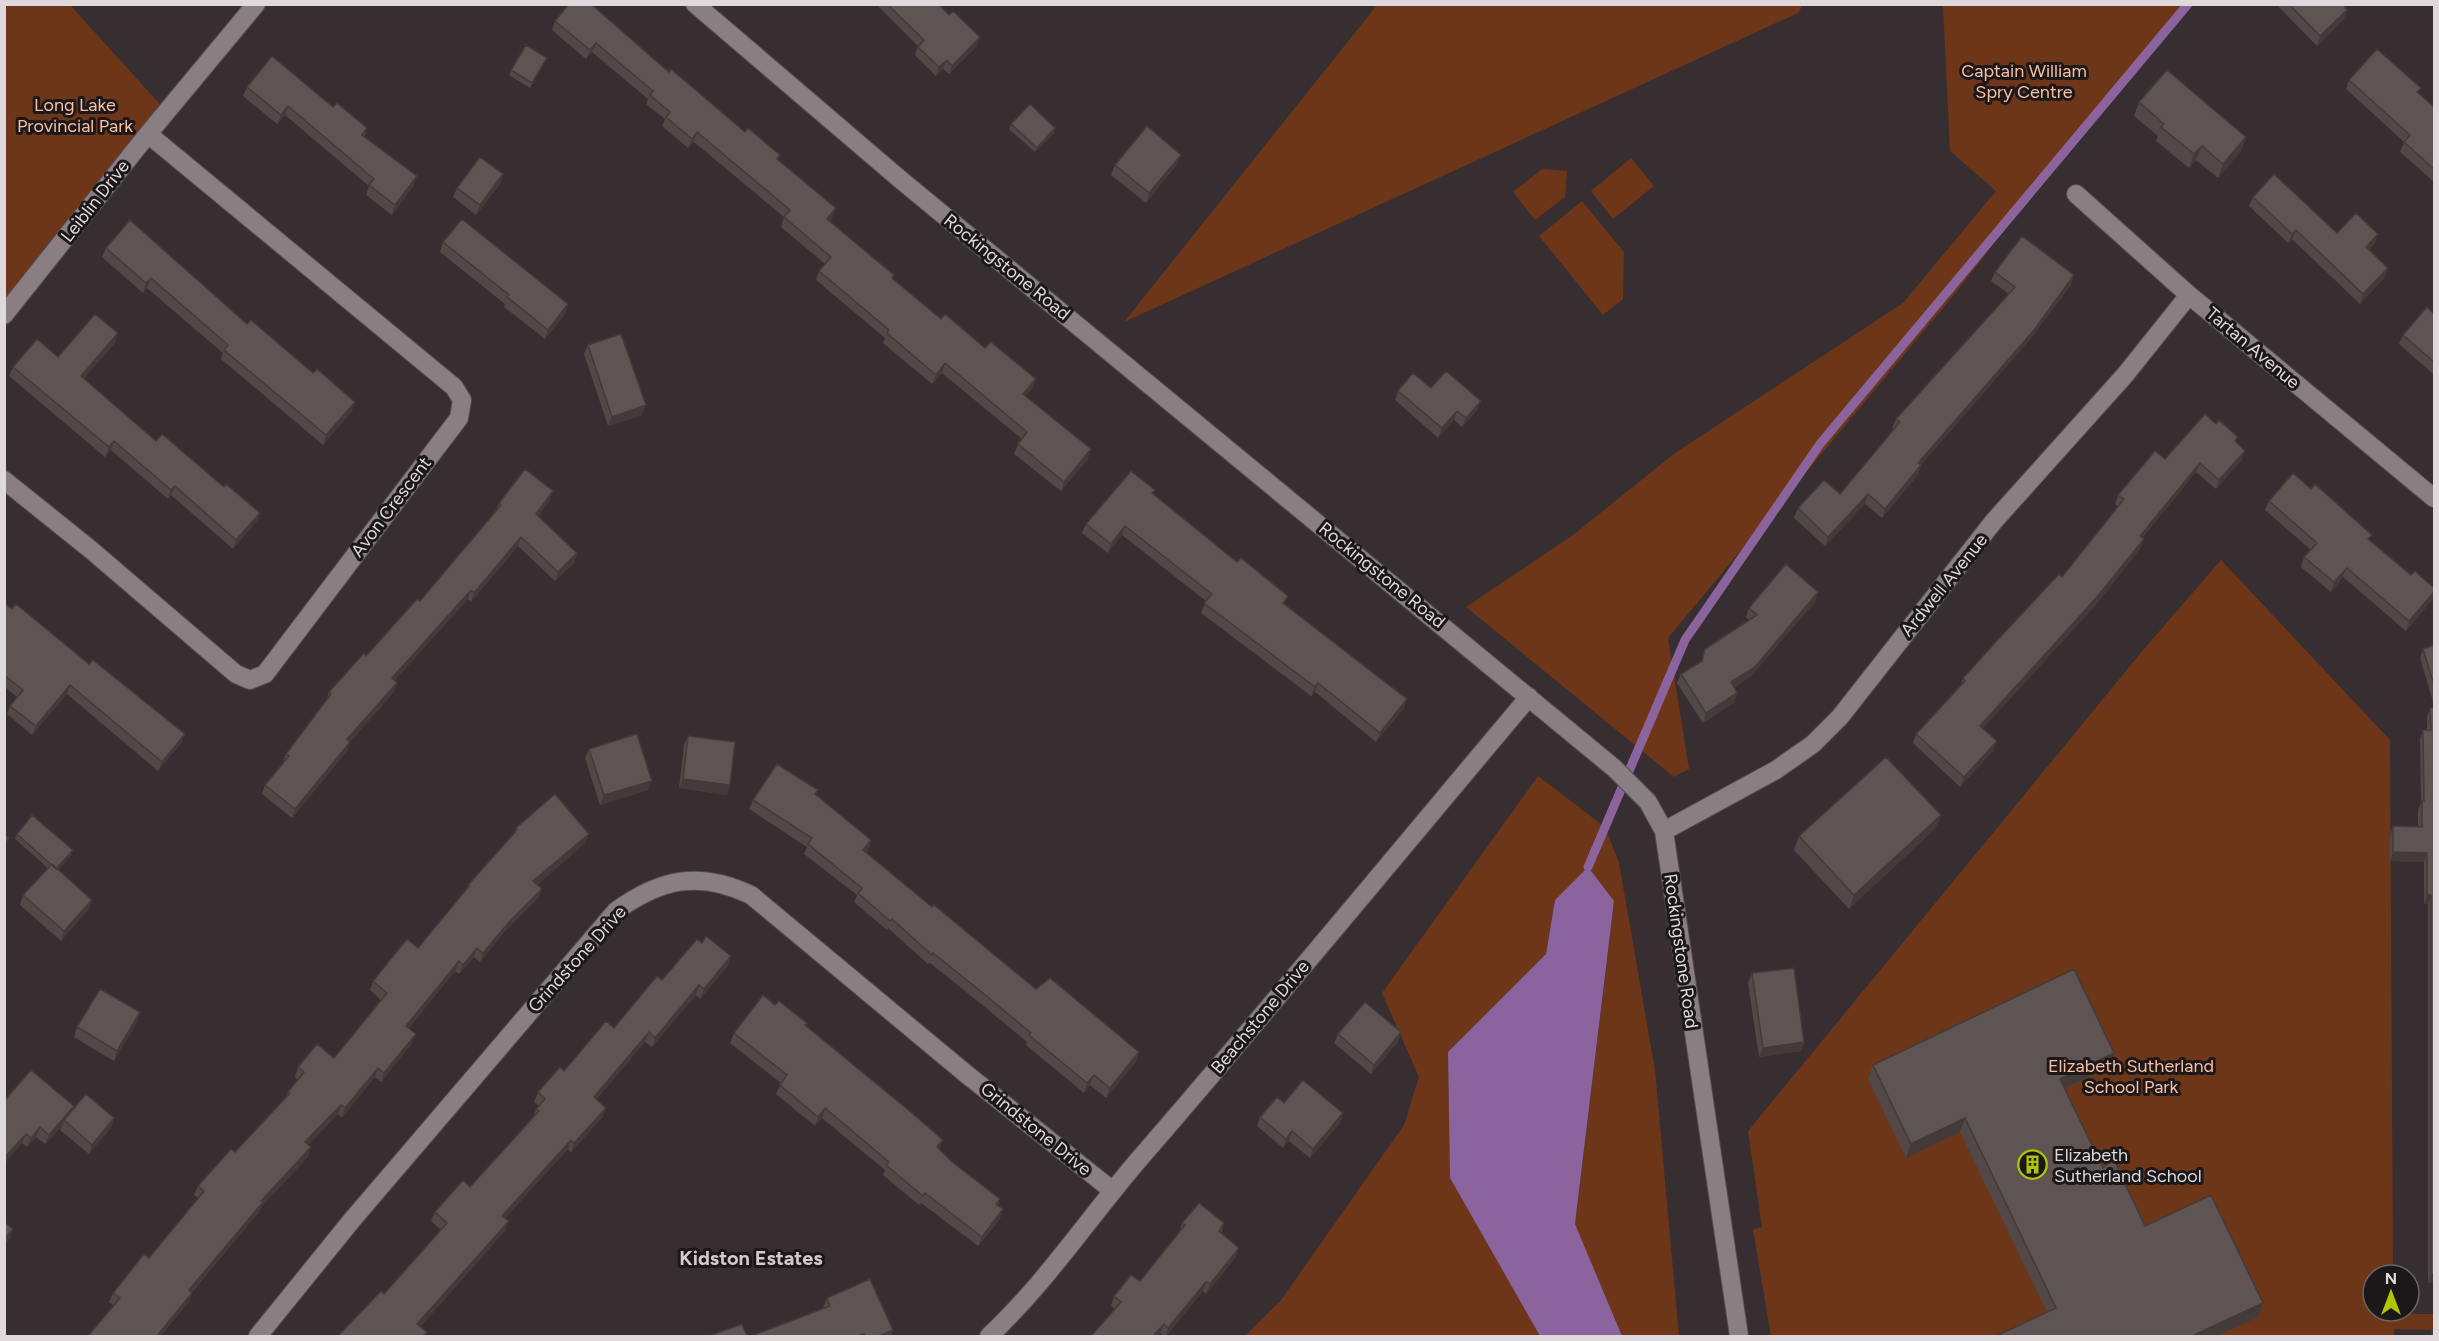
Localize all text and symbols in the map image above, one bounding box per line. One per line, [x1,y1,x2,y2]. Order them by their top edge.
park label: Captain William Spry Centre [1961,60,2087,103]
park label: Long Lake Provincial Park [17,94,133,137]
street label: Leiblin Drive [56,155,134,246]
street label: Rockingstone Road [939,209,1075,325]
street label: Tartan Avenue [2202,302,2304,394]
street label: Avon Crescent [346,452,436,561]
street label: Rockingstone Road [1314,517,1450,633]
street label: Ardwell Avenue [1896,529,1992,641]
street label: Rockingstone Road [1659,872,1703,1030]
street label: Grindstone Drive [523,901,631,1017]
street label: Beachstone Drive [1206,956,1314,1078]
park label: Elizabeth Sutherland School Park [2048,1055,2214,1098]
street label: Grindstone Drive [976,1078,1096,1180]
place label: Elizabeth Sutherland School [2054,1144,2202,1187]
building icon: Elizabeth Sutherland School [2017,1149,2049,1181]
district label: Kidston Estates [679,1246,823,1270]
north arrow [2361,1263,2421,1323]
text: N [2385,1269,2397,1288]

